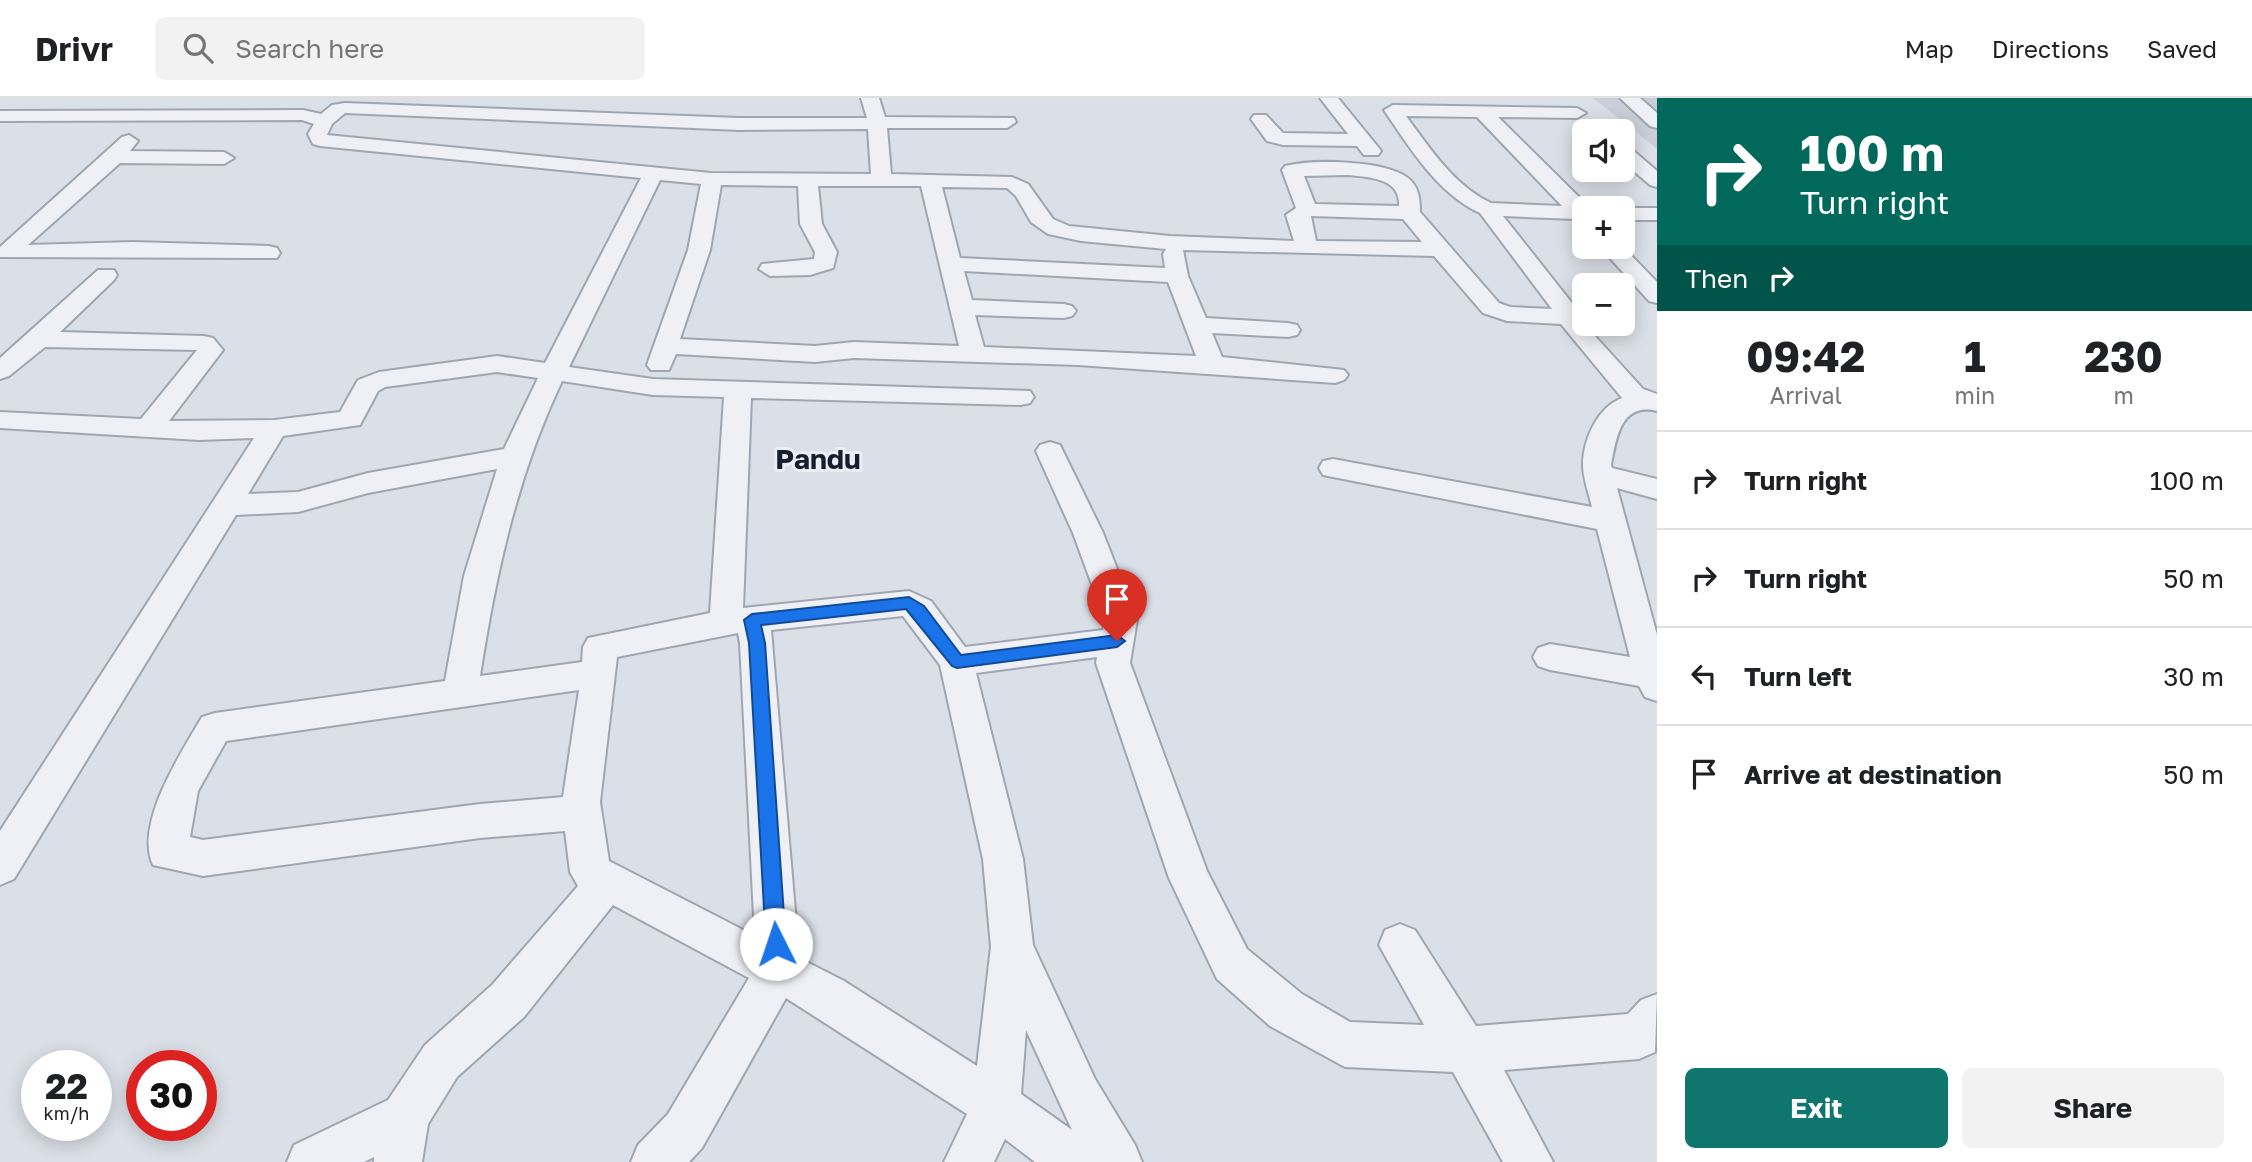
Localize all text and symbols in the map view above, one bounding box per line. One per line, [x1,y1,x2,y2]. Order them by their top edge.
search box [155,17,645,80]
text: Drivr [35,29,113,68]
icon: search [179,29,217,67]
text: Search here [235,33,384,64]
text: Map [1905,34,1954,63]
text: Directions [1992,34,2109,63]
text: Saved [2147,34,2217,63]
map controls [1572,119,1635,336]
button: sound [1572,119,1635,182]
text: 100 m [1800,123,1944,182]
icon: right [1685,126,1776,217]
text: Turn right [1800,183,1949,221]
button: + [1572,196,1635,259]
icon: right [1762,259,1800,297]
text: Then [1685,263,1748,294]
button: − [1572,273,1635,336]
text: 09:42 [1746,331,1865,381]
text: 1 [1964,331,1986,381]
text: 230 [2084,331,2163,381]
text: Arrival [1770,381,1842,409]
text: min [1955,381,1995,409]
text: m [2113,381,2134,409]
district label: Pandu [775,442,861,475]
icon: right [1685,461,1723,499]
text: Turn right [1744,465,1867,496]
text: 100 m [2150,465,2224,496]
icon: right [1685,559,1723,597]
text: Turn right [1744,563,1867,594]
text: 50 m [2163,563,2224,594]
pin [1087,569,1147,641]
icon: arrive [1098,580,1136,618]
icon: left [1685,657,1723,695]
text: Turn left [1744,661,1852,692]
text: 30 m [2163,661,2224,692]
icon: arrive [1685,755,1723,793]
text: Arrive at destination [1744,759,2002,790]
text: 50 m [2163,759,2224,790]
position arrow [739,907,813,981]
speed limit sign: 30 [126,1050,217,1141]
text: 22 [45,1065,88,1107]
button: Exit [1685,1068,1948,1148]
button: Share [1962,1068,2224,1148]
text: km/h [44,1102,89,1124]

